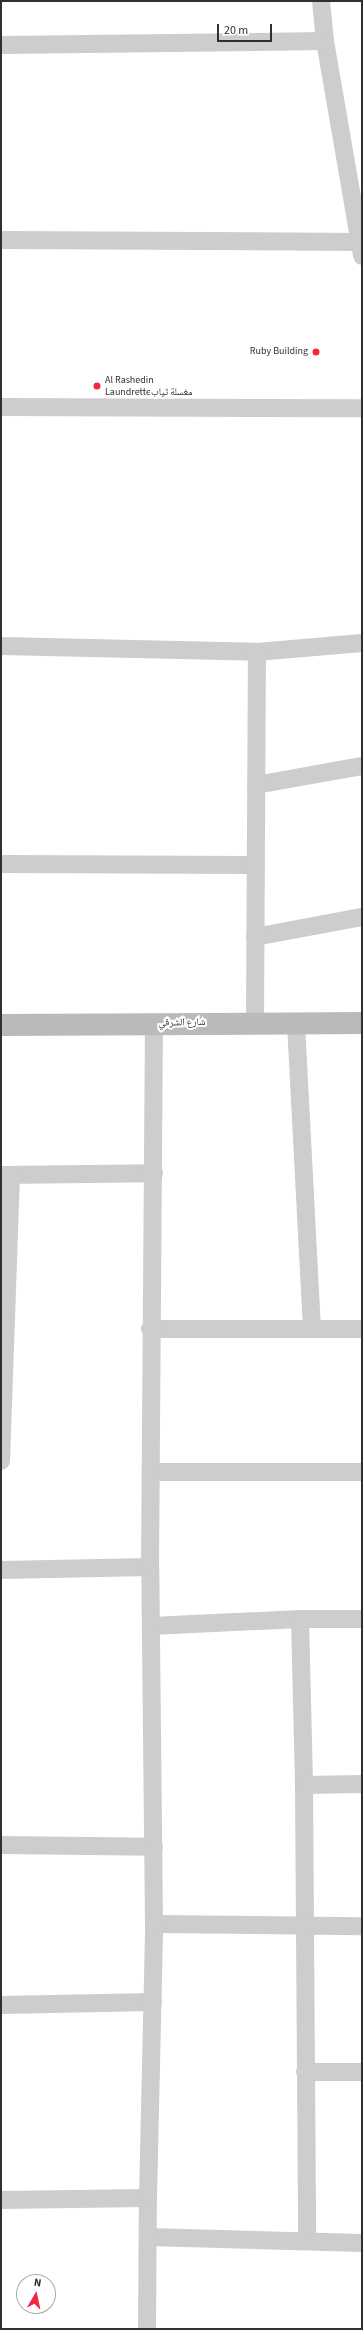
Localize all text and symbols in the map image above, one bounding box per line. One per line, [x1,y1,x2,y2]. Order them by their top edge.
scale bar [219,16,274,42]
text: 20 m [224,22,248,39]
place label: Ruby Building [250,346,308,358]
marker: Ruby Building [311,347,321,357]
place label: Al Rashedin Laundretteمغسلة ثياب [105,374,193,398]
marker: Al Rashedin Laundretteمغسلة ثياب [92,381,102,391]
street label: شارع الشرقي [158,1017,206,1029]
north arrow [16,2274,56,2314]
text: N [33,2275,43,2291]

